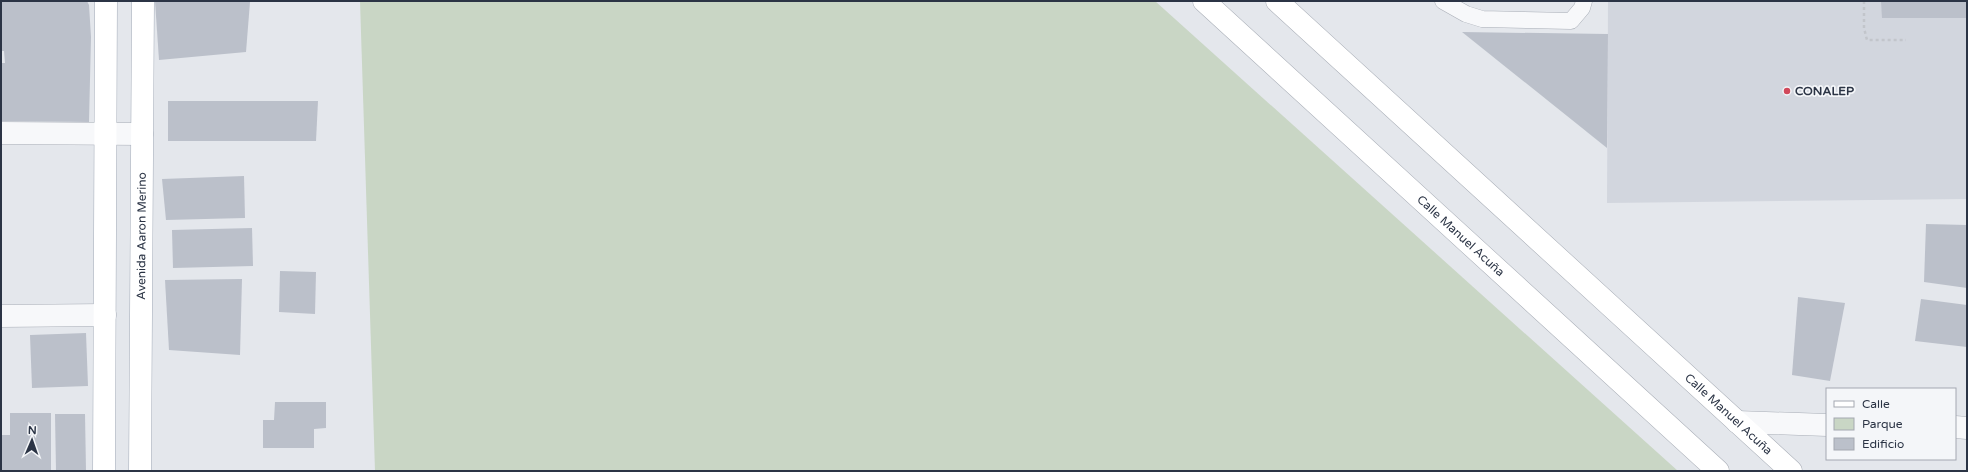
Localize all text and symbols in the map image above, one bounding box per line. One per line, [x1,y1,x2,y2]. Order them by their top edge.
place label: CONALEP [1795,84,1854,98]
marker: CONALEP [1782,86,1792,96]
street label: Avenida Aaron Merino [134,172,149,300]
street label: Calle Manuel Acuña [1414,192,1507,279]
street label: Calle Manuel Acuña [1682,371,1775,457]
legend [1826,388,1956,460]
text: Calle [1862,397,1890,411]
text: Parque [1862,417,1903,431]
north arrow [12,420,52,460]
text: N [28,424,37,437]
text: Edificio [1862,437,1904,451]

